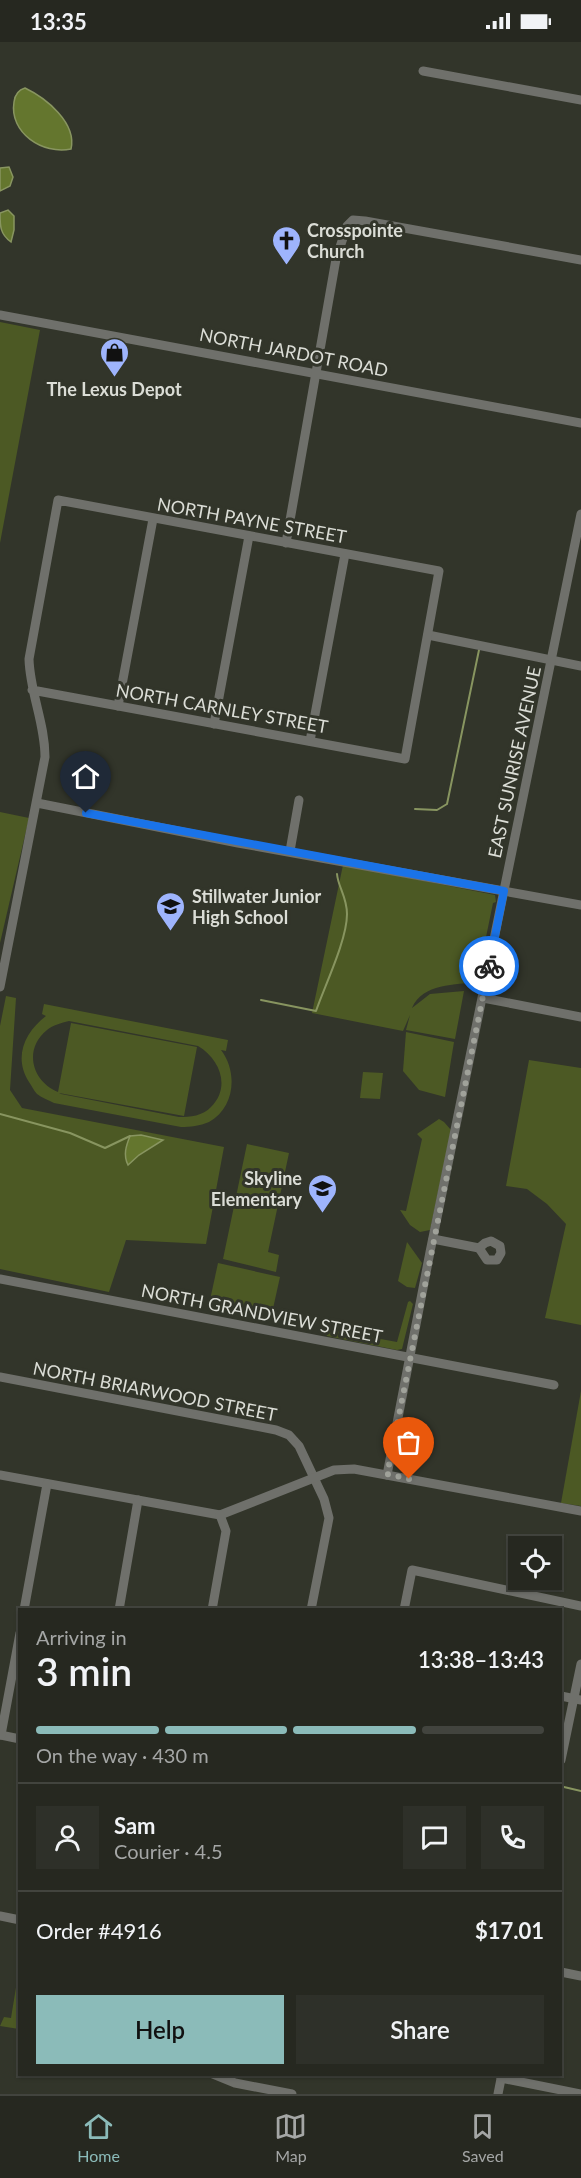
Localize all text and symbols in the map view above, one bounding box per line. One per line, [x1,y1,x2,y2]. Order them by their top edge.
text: 13:35 [30,8,87,35]
place label: Crosspointe Church [307,219,403,262]
church icon: Crosspointe Church [270,224,302,266]
street label: NORTH JARDOT ROAD [198,323,390,381]
shop icon: The Lexus Depot [98,336,130,378]
place label: The Lexus Depot [46,378,182,400]
street label: NORTH PAYNE STREET [156,493,349,548]
street label: EAST SUNRISE AVENUE [483,664,545,860]
street label: NORTH CARNLEY STREET [114,678,330,738]
pin [60,751,111,813]
icon: home [69,760,102,793]
place label: Stillwater Junior High School [192,885,321,928]
school or university icon: Stillwater Junior High School [155,890,187,932]
courier [459,936,519,996]
icon: bike [473,950,506,983]
place label: Skyline Elementary [211,1167,303,1210]
school or university icon: Skyline Elementary [307,1172,339,1214]
street label: NORTH GRANDVIEW STREET [139,1279,385,1347]
street label: NORTH BRIARWOOD STREET [31,1357,279,1426]
pin [383,1417,434,1479]
icon: bag [392,1426,425,1459]
map controls [508,1536,562,1590]
button: locate [508,1536,562,1590]
text: Arriving in [36,1625,127,1649]
text: 13:38–13:43 [418,1646,544,1673]
text: 3 min [36,1648,132,1694]
text: On the way · 430 m [36,1743,209,1767]
button: person [36,1806,99,1869]
button: chat [403,1806,466,1869]
button: phone [481,1806,544,1869]
text: Sam [114,1812,156,1839]
text: Courier · 4.5 [114,1839,223,1863]
text: Order #4916 [36,1917,162,1944]
text: $17.01 [475,1917,544,1944]
button: Help [36,1995,284,2064]
button: Share [296,1995,544,2064]
tab: Home [77,2110,120,2165]
tab: Map [274,2110,307,2165]
tab: Saved [462,2110,504,2165]

